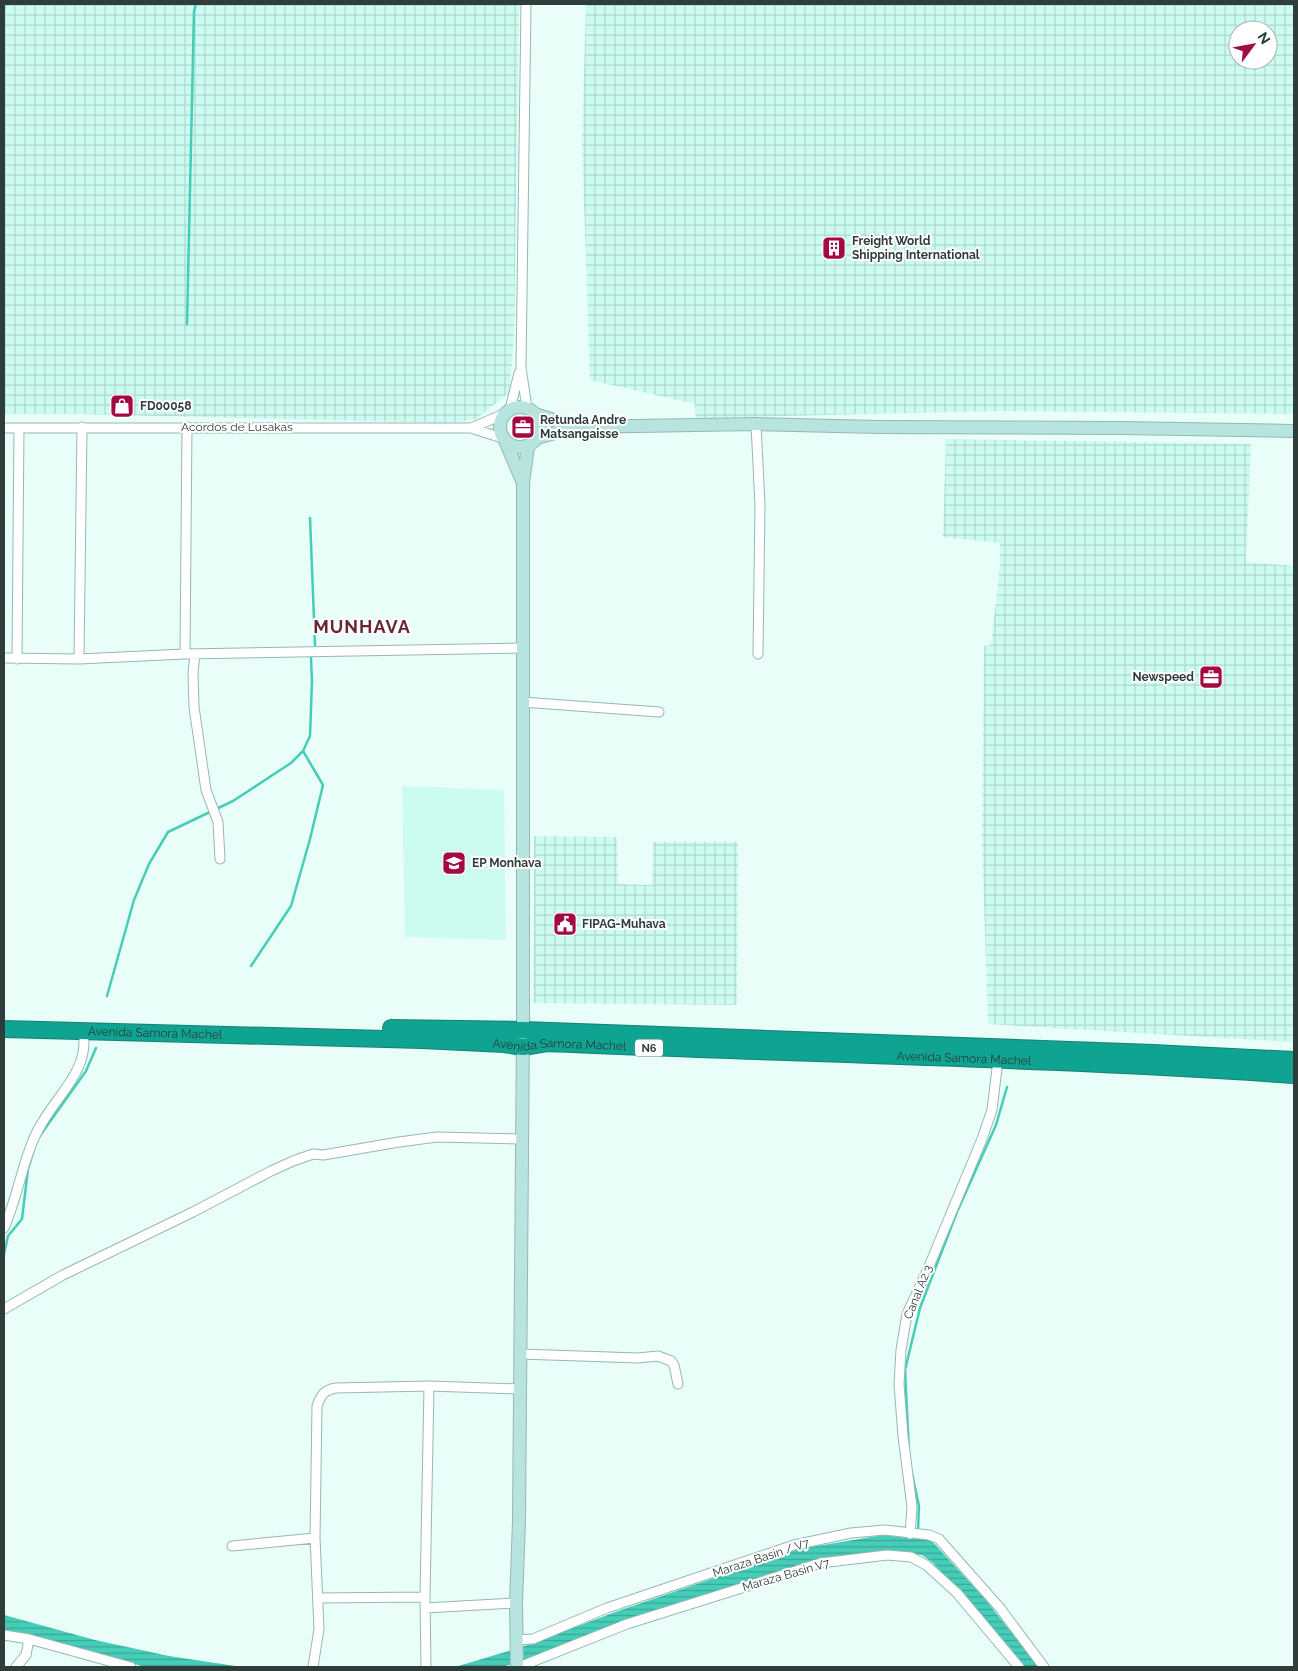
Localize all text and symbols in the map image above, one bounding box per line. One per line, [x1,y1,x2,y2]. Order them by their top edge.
north arrow [1228,20,1278,70]
text: N [1254,29,1274,47]
place label: Freight World Shipping International [852,234,980,262]
building icon: Freight World Shipping International [821,235,847,261]
shop icon: FD00058 [109,393,135,419]
place label: FD00058 [140,399,191,413]
place label: Retunda Andre Matsangaisse [540,413,626,441]
office icon: Retunda Andre Matsangaisse [510,414,536,440]
street label: Acordos de Lusakas [181,420,293,434]
district label: MUNHAVA [313,616,411,637]
office icon: Newspeed [1198,664,1224,690]
place label: Newspeed [1132,670,1194,684]
school or university icon: EP Monhava [441,850,467,876]
place label: EP Monhava [472,856,541,870]
public building icon: FIPAG-Muhava [552,911,578,937]
place label: FIPAG-Muhava [582,917,666,931]
street label: Avenida Samora Machel [88,1024,223,1042]
street label: Avenida Samora Machel [492,1036,627,1054]
road number: N6 [635,1040,663,1056]
street label: Avenida Samora Machel [897,1049,1032,1068]
street label: Canal A2.3 [901,1263,935,1321]
street label: Maraza Basin / V7 [711,1536,812,1580]
street label: Maraza Basin V7 [741,1556,832,1594]

